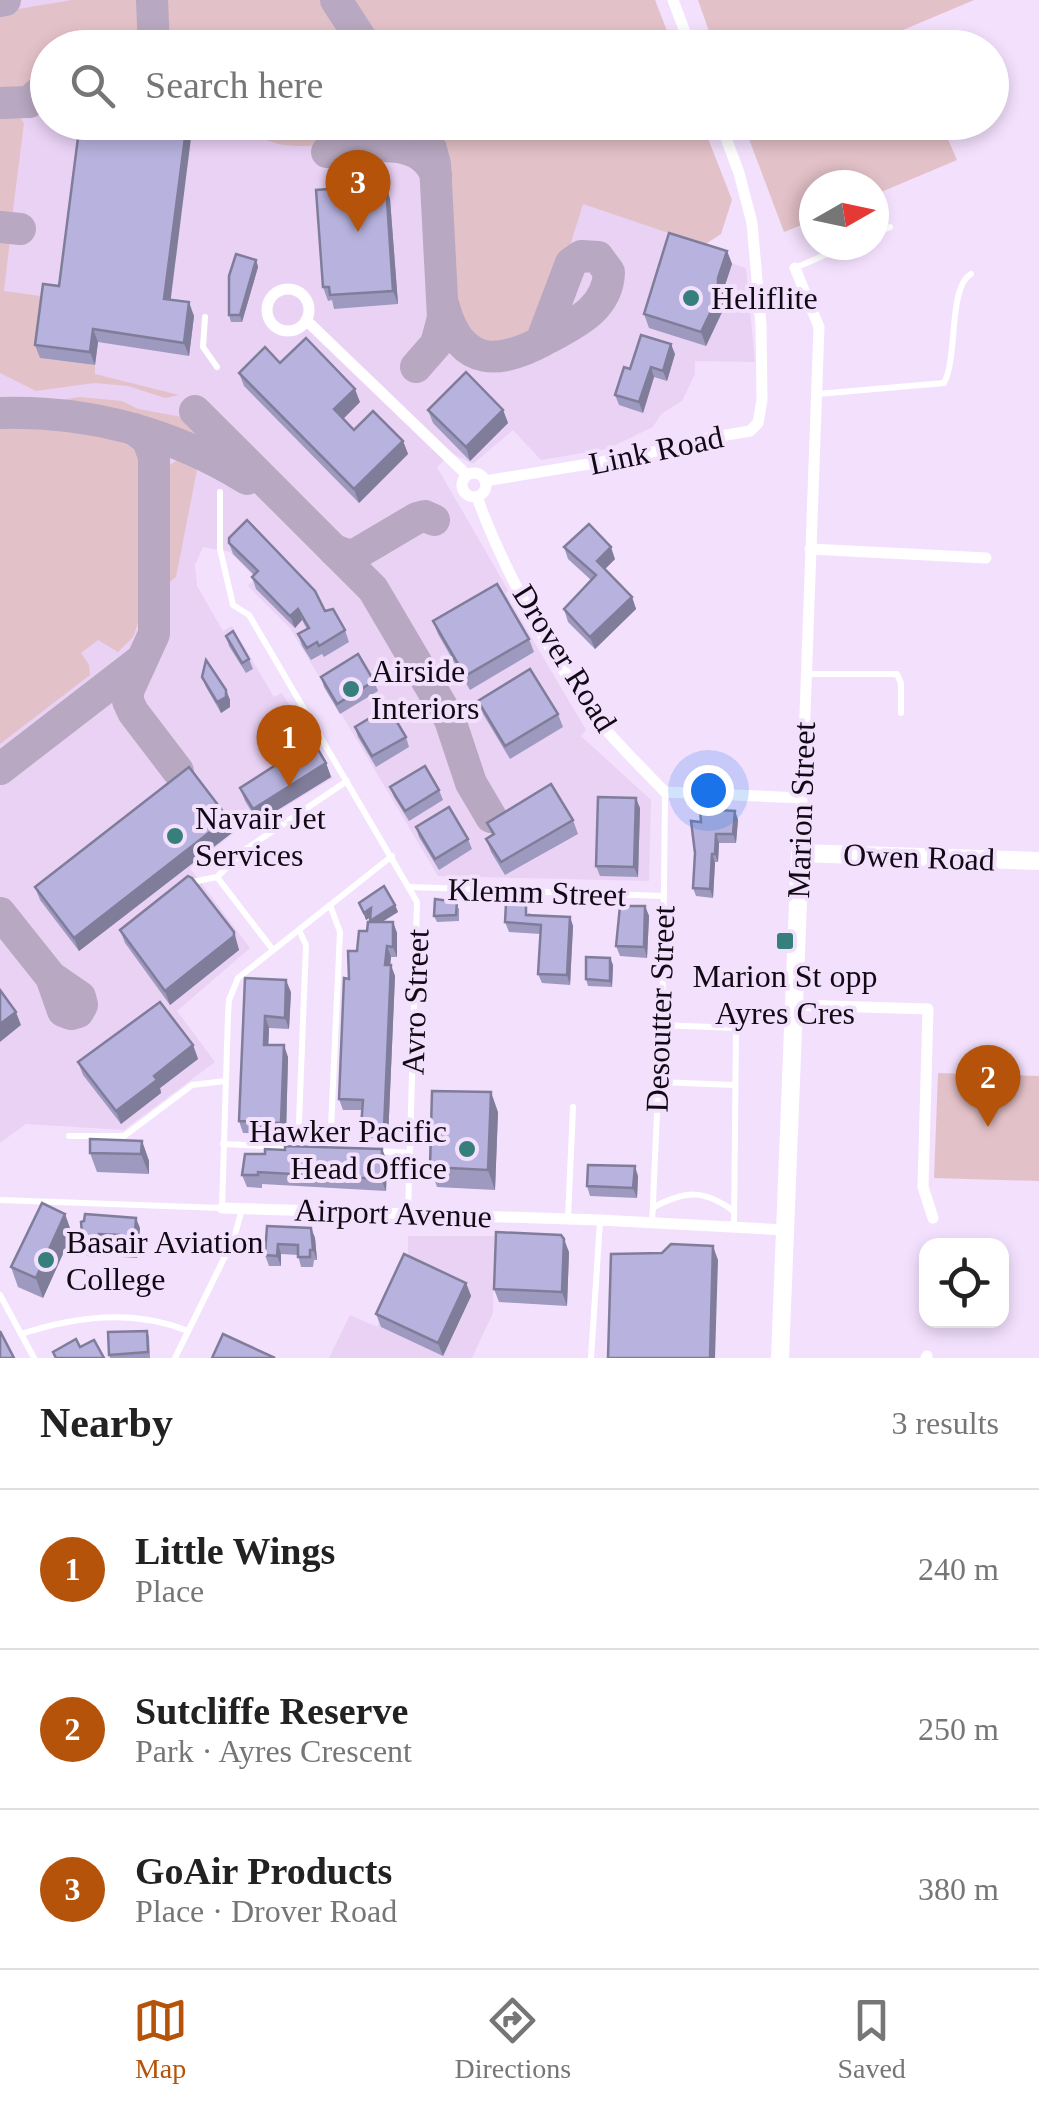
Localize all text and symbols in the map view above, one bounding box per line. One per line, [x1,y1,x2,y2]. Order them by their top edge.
search box [30,30,1009,140]
icon: search [65,58,120,113]
text: Search here [145,64,323,106]
pin: 3 [326,150,390,232]
north arrow [799,170,889,260]
place label: Heliflite [711,280,818,316]
marker: Heliflite [680,287,702,309]
street label: Link Road [586,418,726,482]
street label: Drover Road [506,578,624,738]
place label: Airside Interiors [371,653,479,726]
marker: Airside Interiors [340,678,362,700]
pin: 1 [256,704,322,787]
street label: Marion Street [780,721,822,899]
your location [683,765,734,816]
place label: Navair Jet Services [195,800,326,873]
marker: Navair Jet Services [164,825,186,847]
street label: Owen Road [842,836,996,878]
street label: Klemm Street [447,871,627,913]
street label: Desoutter Street [638,905,682,1113]
street label: Avro Street [394,928,436,1076]
marker: Marion St opp Ayres Cres [774,930,796,952]
place label: Marion St opp Ayres Cres [693,958,877,1031]
pin: 2 [956,1044,1020,1127]
place label: Hawker Pacific Head Office [249,1113,447,1186]
marker: Hawker Pacific Head Office [456,1138,478,1160]
street label: Airport Avenue [294,1192,492,1234]
place label: Basair Aviation College [66,1224,264,1297]
map controls [919,1238,1009,1328]
button: locate [919,1238,1009,1328]
marker: Basair Aviation College [35,1249,57,1271]
text: Nearby [40,1400,173,1446]
text: 3 results [891,1405,999,1441]
text: Little Wings [135,1530,335,1572]
text: 1 [65,1551,81,1587]
text: 240 m [918,1551,999,1587]
text: Place [135,1573,204,1609]
text: Sutcliffe Reserve [135,1690,408,1732]
text: 2 [65,1711,81,1747]
text: 250 m [918,1711,999,1747]
text: Park · Ayres Crescent [135,1733,412,1769]
text: GoAir Products [135,1850,392,1892]
text: 3 [65,1871,81,1907]
text: 380 m [918,1871,999,1907]
text: Place · Drover Road [135,1893,397,1929]
tab: Map [133,1993,188,2085]
tab: Directions [454,1993,571,2085]
tab: Saved [837,1993,906,2085]

